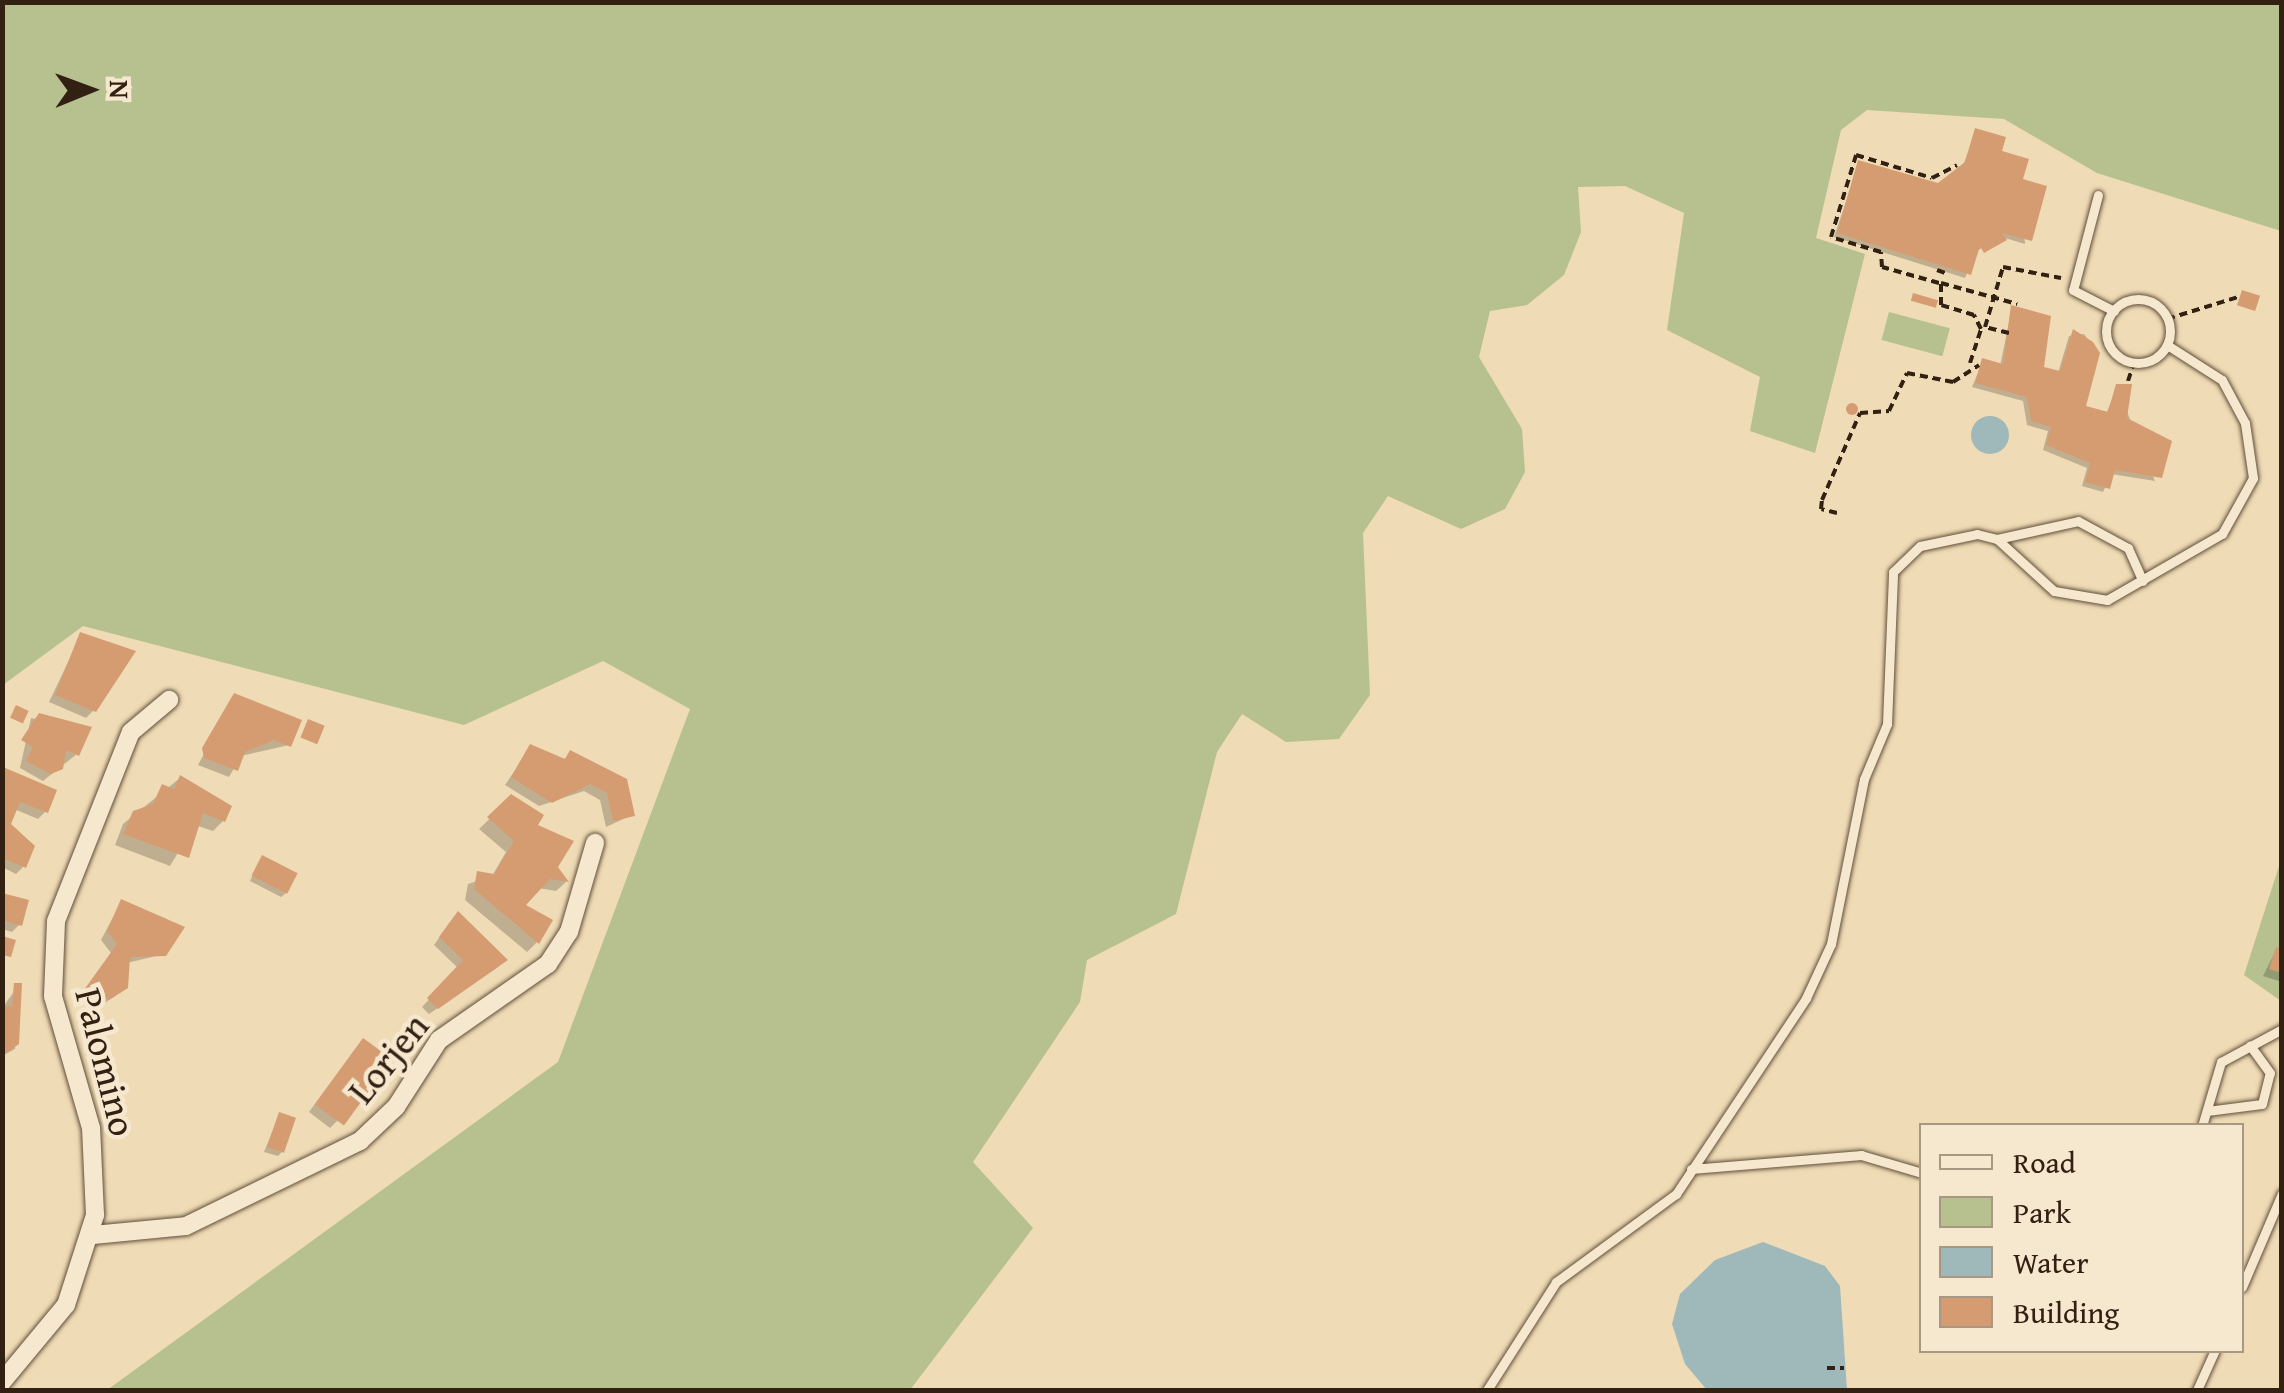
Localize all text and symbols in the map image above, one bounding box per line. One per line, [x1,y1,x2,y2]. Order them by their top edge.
north arrow [40,40,140,140]
text: N [100,80,141,99]
street label: Palomino [66,983,146,1141]
street label: Lorjen [338,1004,438,1112]
legend [1919,1123,2244,1353]
text: Road [2013,1140,2076,1184]
text: Park [2013,1190,2071,1234]
text: Water [2013,1240,2089,1284]
text: Building [2013,1290,2119,1334]

